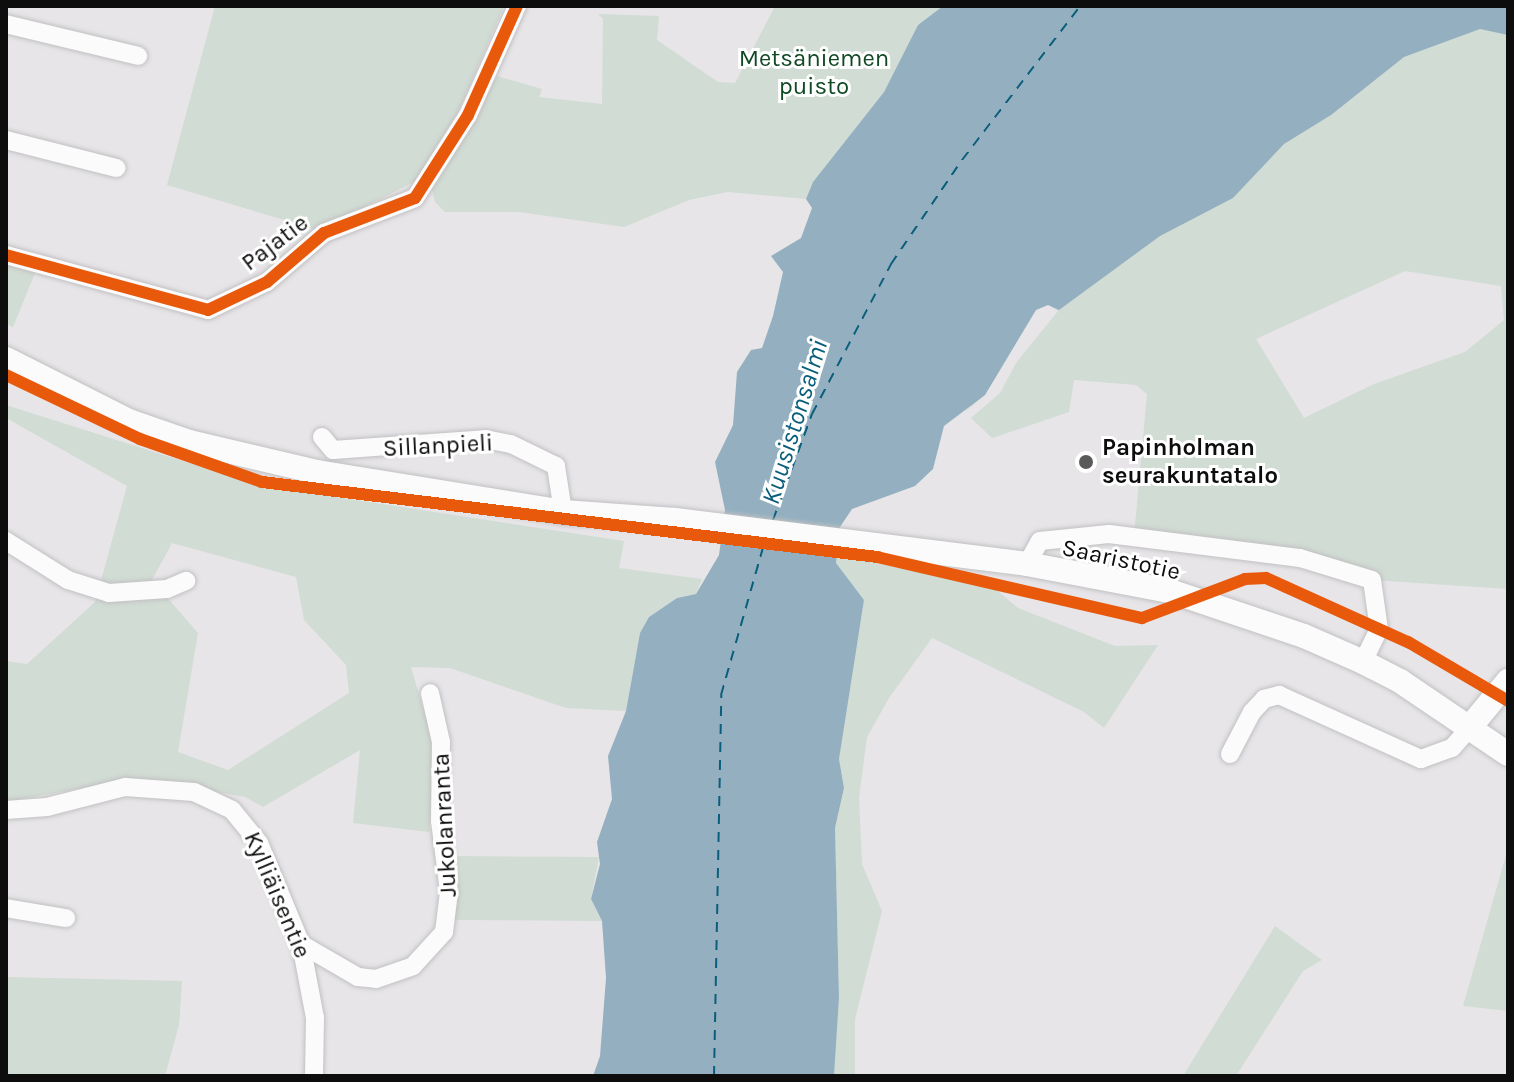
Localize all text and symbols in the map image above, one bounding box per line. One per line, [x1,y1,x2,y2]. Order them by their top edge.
park label: Metsäniemen puisto [739,45,889,101]
street label: Pajatie [236,209,314,277]
water label: Kuusistonsalmi [755,336,835,508]
street label: Sillanpieli [382,429,494,463]
place label: Papinholman seurakuntatalo [1102,434,1278,490]
marker: Papinholman seurakuntatalo [1077,453,1095,471]
street label: Saaristotie [1059,533,1183,587]
street label: Jukolanranta [427,752,463,898]
street label: Kylliäisentie [237,827,317,963]

